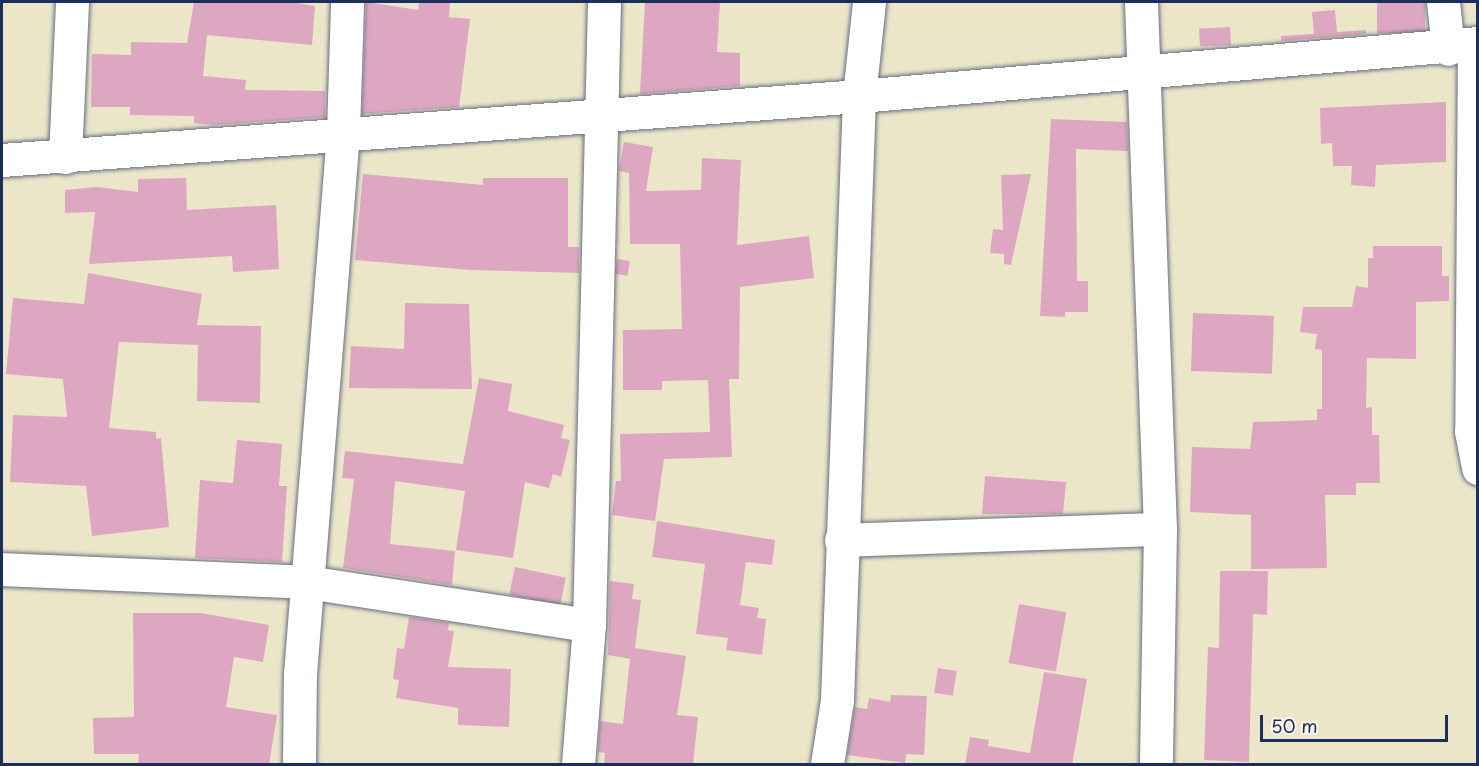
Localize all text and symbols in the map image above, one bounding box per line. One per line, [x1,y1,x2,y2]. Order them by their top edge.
scale bar [1263,703,1450,741]
text: 50 m [1271,712,1318,739]

